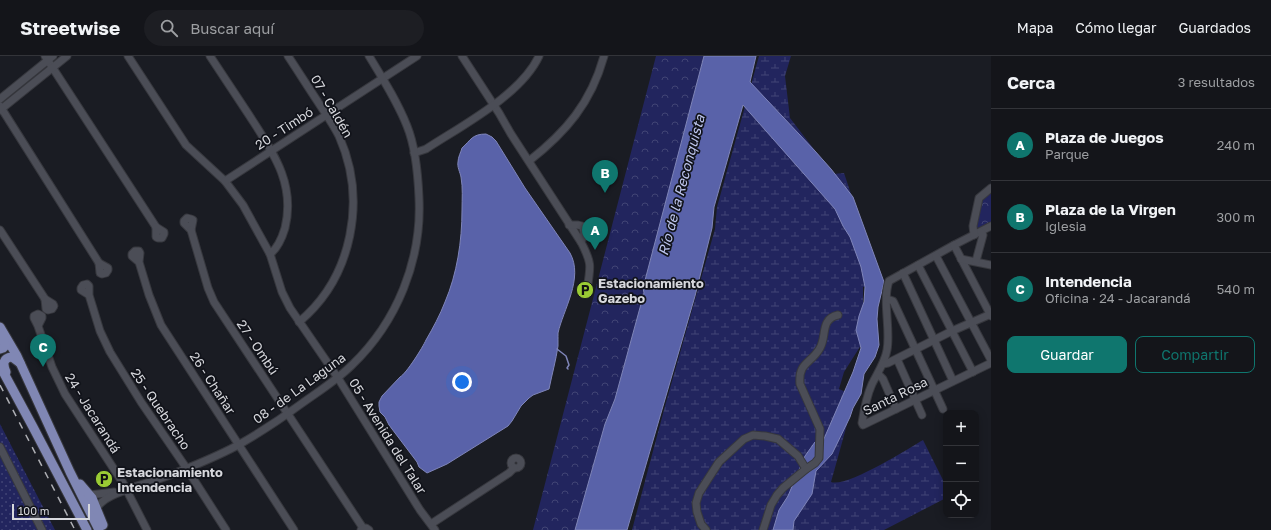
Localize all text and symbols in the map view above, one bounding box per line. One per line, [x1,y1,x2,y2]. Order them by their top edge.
search box [144,10,424,46]
text: Streetwise [20,16,120,39]
icon: search [158,17,180,39]
text: Buscar aquí [190,19,274,37]
text: Mapa [1017,19,1053,36]
text: Cómo llegar [1075,19,1156,36]
text: Guardados [1178,19,1251,36]
street label: 07 - Caldén [308,72,356,140]
text: Cerca [1007,72,1055,93]
text: 3 resultados [1178,74,1255,90]
street label: 20 - Timbó [252,103,316,153]
water label: Río de la Reconquista [654,112,708,257]
text: Plaza de Juegos [1045,128,1164,146]
text: A [1015,137,1025,153]
text: 240 m [1217,137,1255,153]
text: Parque [1045,146,1089,162]
pin: B [592,160,618,193]
text: Plaza de la Virgen [1045,200,1176,218]
text: B [1015,209,1025,225]
text: 300 m [1217,209,1255,225]
pin: A [582,217,608,250]
text: Iglesia [1045,218,1086,234]
text: Intendencia [1045,272,1132,290]
place label: Estacionamiento Gazebo [598,275,704,306]
parking icon: Estacionamiento Gazebo [575,280,595,300]
text: C [1015,281,1025,297]
text: 540 m [1217,281,1255,297]
text: Oficina · 24 - Jacarandá [1045,290,1191,306]
street label: 27 - Ombú [234,316,282,378]
pin: C [30,334,56,367]
button: Guardar [1007,336,1127,373]
button: Compartir [1135,336,1255,373]
street label: 26 - Chañar [187,349,239,417]
street label: 08 - de La Laguna [250,349,348,427]
street label: 25 - Quebracho [128,365,194,453]
street label: 24 - Jacarandá [62,370,124,456]
your location [452,372,472,392]
street label: Santa Rosa [860,373,930,419]
street label: 05 - Avenida del Talar [346,375,430,497]
map controls [943,410,979,518]
button: + [943,410,979,446]
button: − [943,446,979,482]
place label: Estacionamiento Intendencia [117,464,223,495]
parking icon: Estacionamiento Intendencia [94,469,114,489]
button: locate [943,482,979,518]
scale bar [12,502,90,521]
text: 100 m [18,504,49,517]

